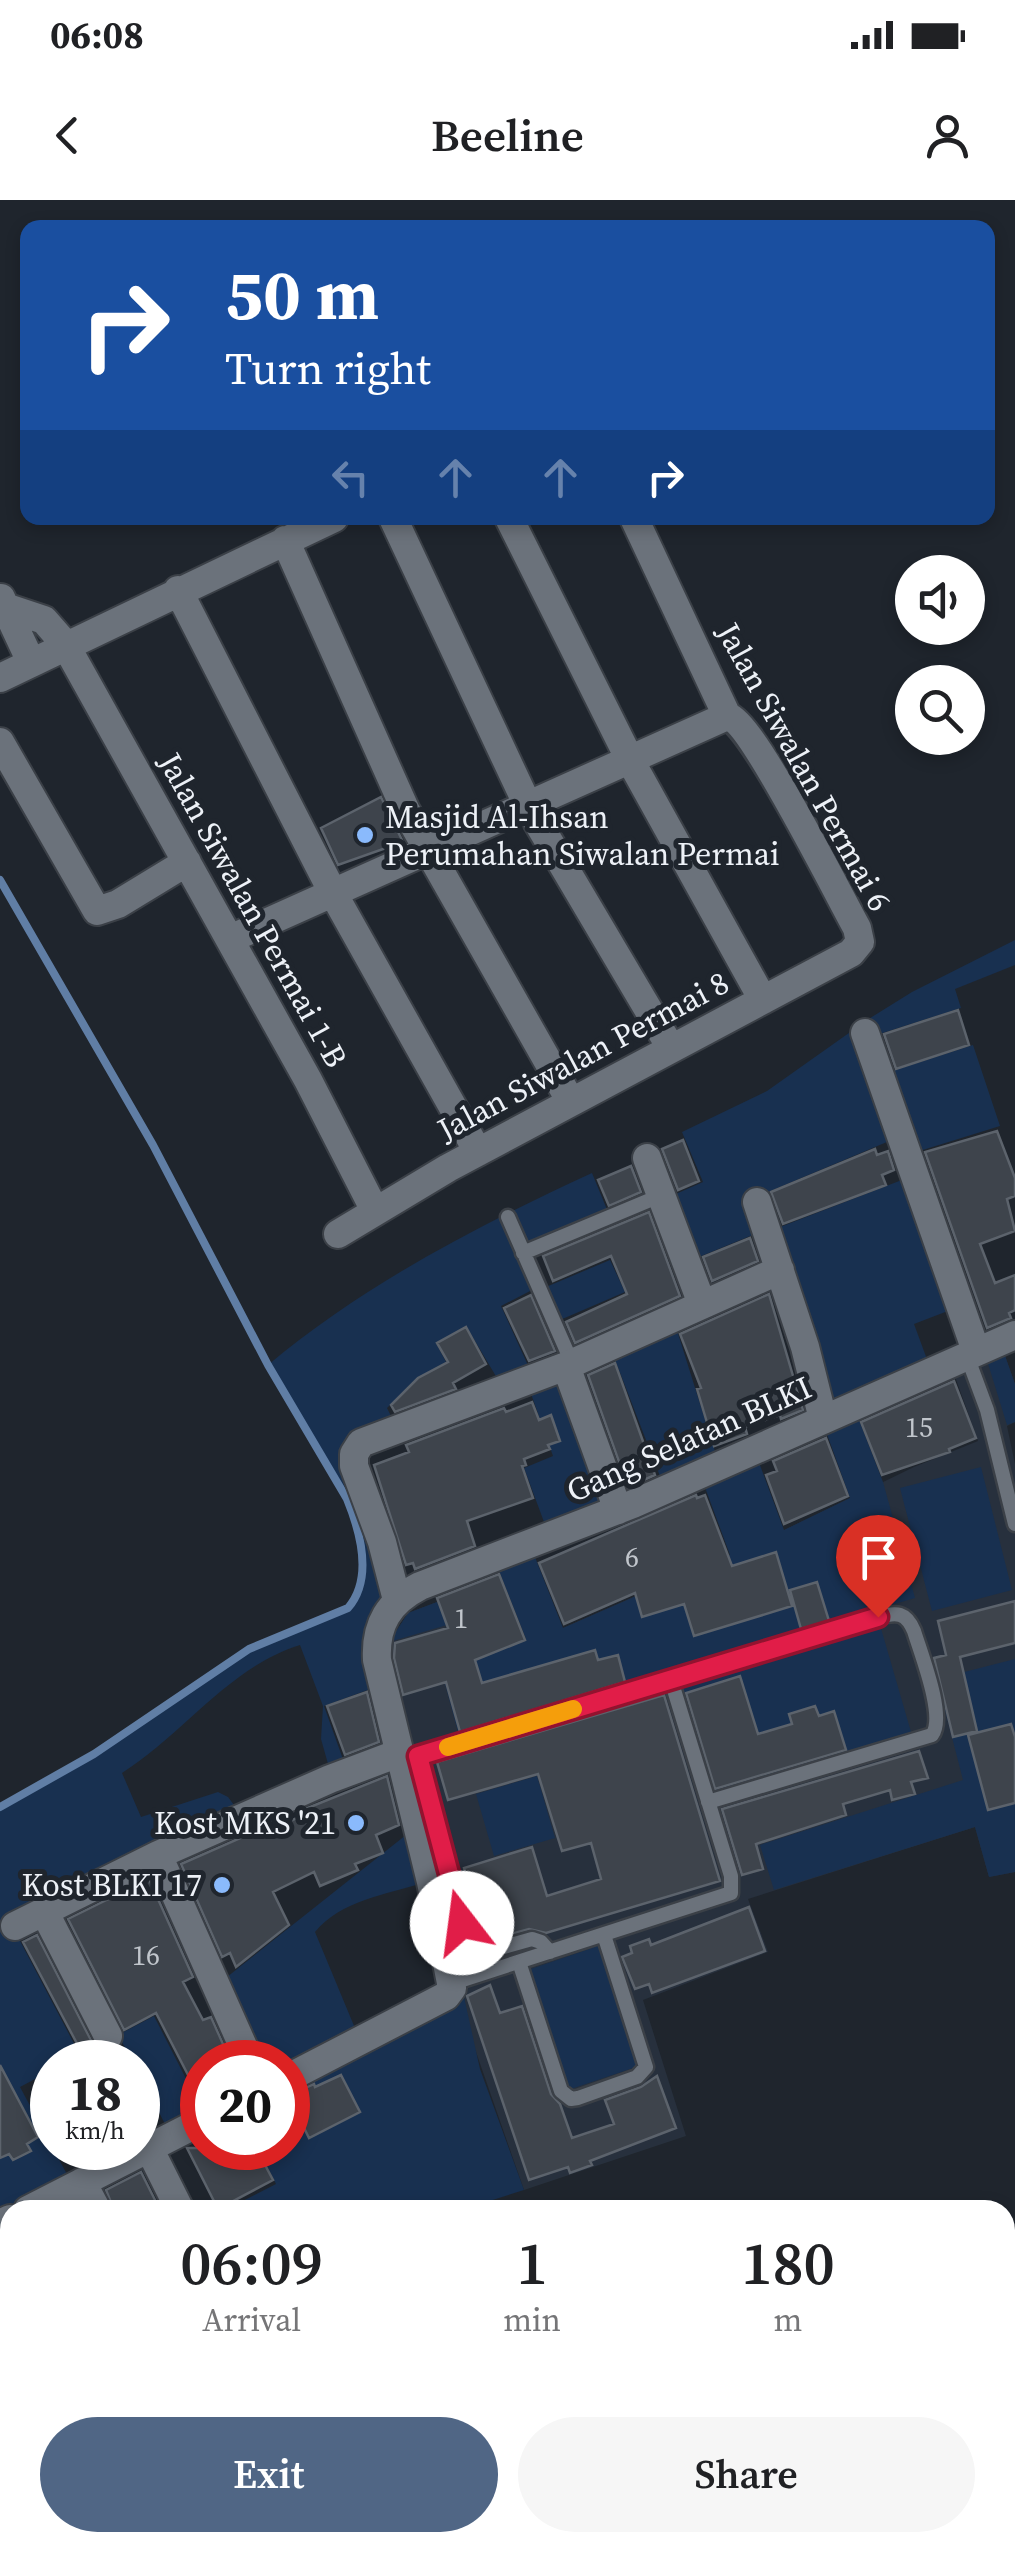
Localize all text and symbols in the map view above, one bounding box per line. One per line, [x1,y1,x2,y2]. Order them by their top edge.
text: 06:08 [50,9,144,61]
text: Beeline [431,104,584,166]
icon: back [40,108,95,163]
icon: person [920,108,975,163]
text: 50 m [225,246,379,342]
icon: right [60,260,190,390]
text: Turn right [225,337,431,399]
icon: left [323,450,378,505]
icon: ahead [428,450,483,505]
icon: ahead [533,450,588,505]
icon: right [638,450,693,505]
map controls [895,555,985,755]
button: sound [895,555,985,645]
street label: Jalan Siwalan Permai 6 [706,614,902,919]
button: search [895,665,985,755]
street label: Jalan Siwalan Permai 1-B [148,744,358,1075]
place label: Masjid Al-Ihsan Perumahan Siwalan Permai [385,795,780,876]
marker: Masjid Al-Ihsan Perumahan Siwalan Permai [354,824,376,846]
street label: Jalan Siwalan Permai 8 [429,961,736,1152]
street label: Gang Selatan BLKI [560,1365,818,1513]
house number: 15 [905,1408,933,1446]
pin [836,1515,921,1618]
icon: arrive [851,1530,906,1585]
house number: 6 [625,1538,639,1576]
house number: 1 [454,1599,468,1637]
place label: Kost MKS '21 [154,1801,336,1845]
marker: Kost MKS '21 [345,1812,367,1834]
place label: Kost BLKI 17 [21,1863,202,1907]
position arrow [410,1871,514,1975]
marker: Kost BLKI 17 [211,1874,233,1896]
house number: 16 [132,1936,160,1974]
speed limit sign: 20 [180,2040,310,2170]
text: 18 [68,2058,122,2127]
text: km/h [65,2113,125,2147]
text: 06:09 [180,2222,323,2304]
text: 1 [517,2222,548,2304]
text: 180 [741,2222,835,2304]
text: Arrival [202,2298,301,2342]
text: min [503,2298,561,2342]
text: m [774,2298,802,2342]
button: Exit [40,2417,498,2532]
button: Share [518,2417,975,2532]

